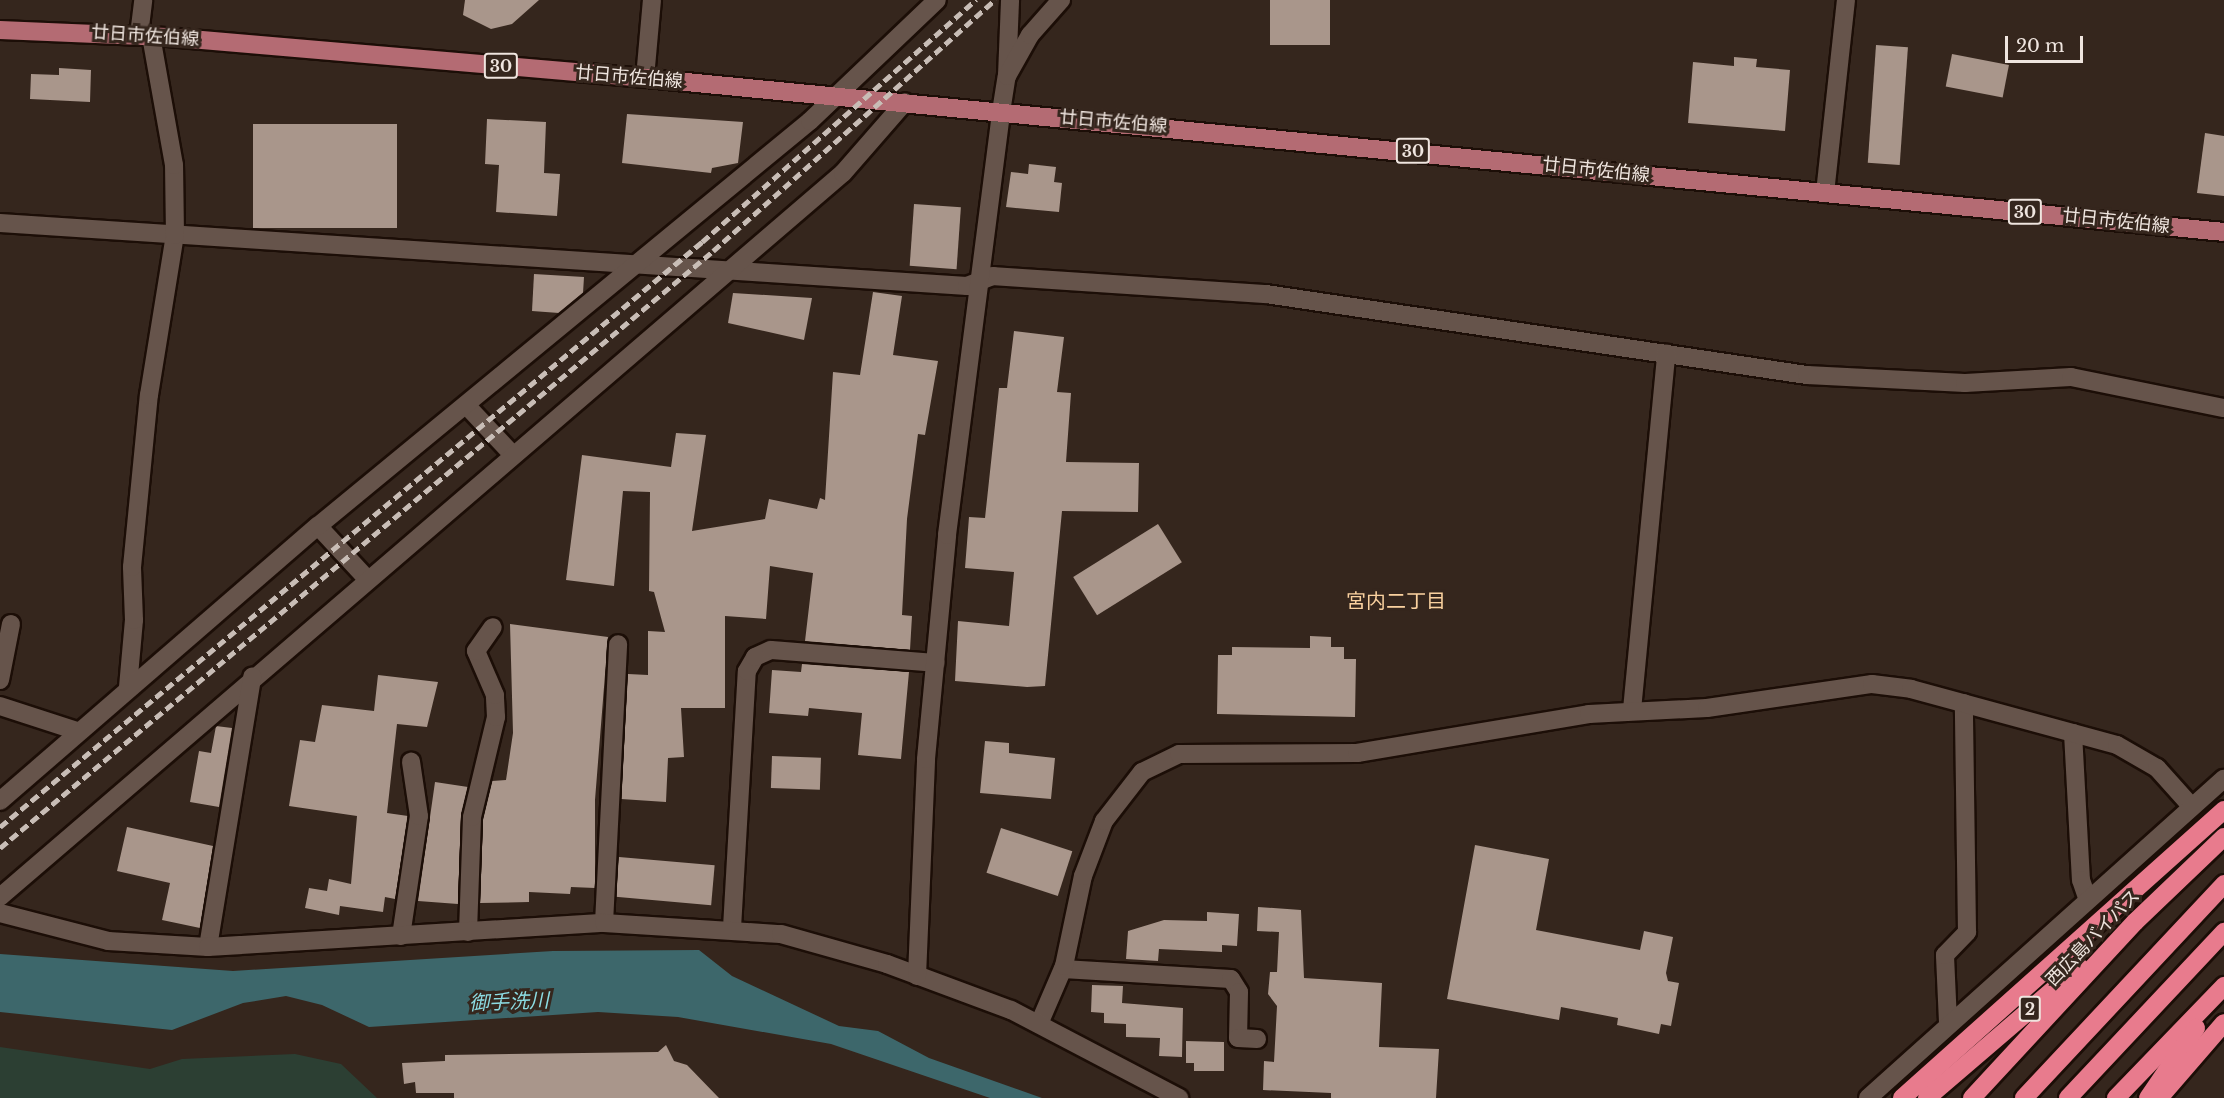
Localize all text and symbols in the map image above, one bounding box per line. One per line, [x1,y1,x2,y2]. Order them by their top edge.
street label: 廿日市佐伯線 [90,21,200,51]
scale bar [2008,24,2086,62]
text: 20 m [2016,35,2064,57]
road number: 30 [483,53,519,79]
street label: 廿日市佐伯線 [574,62,684,92]
street label: 廿日市佐伯線 [1058,107,1168,137]
road number: 30 [1395,138,1431,164]
street label: 廿日市佐伯線 [1541,154,1651,186]
road number: 30 [2007,199,2043,225]
street label: 廿日市佐伯線 [2061,205,2171,237]
district label: 宮内二丁目 [1346,589,1446,613]
street label: 西広島バイパス [2041,885,2145,991]
water label: 御手洗川 [469,989,549,1015]
road number: 2 [2018,996,2042,1022]

